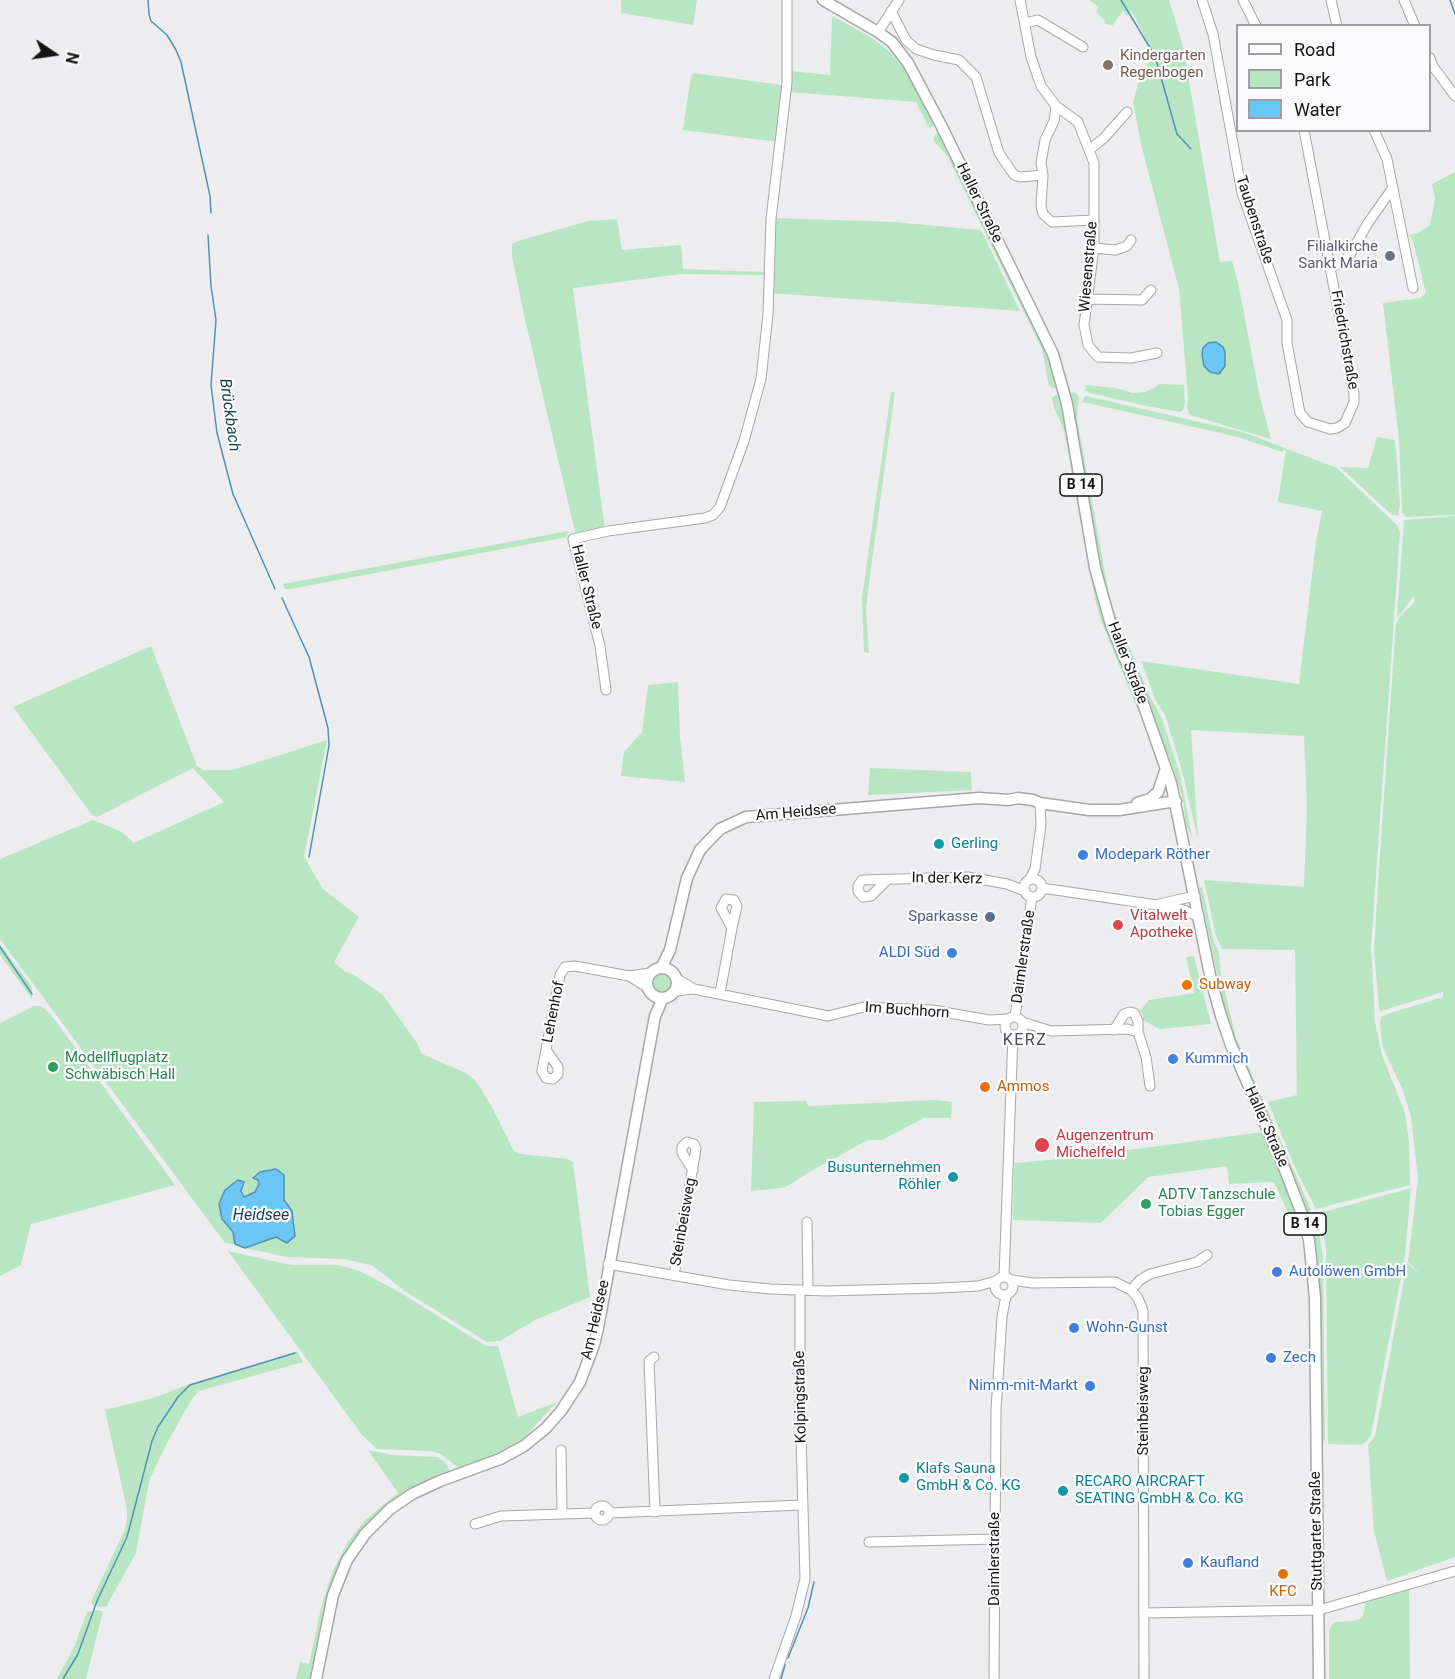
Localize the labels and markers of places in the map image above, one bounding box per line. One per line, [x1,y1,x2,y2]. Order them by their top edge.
place label: Kindergarten Regenbogen [1120,47,1206,82]
marker: Kindergarten Regenbogen [1101,58,1115,72]
place label: Filialkirche Sankt Maria [1298,238,1378,273]
marker: Filialkirche Sankt Maria [1383,249,1397,263]
place label: Gerling [951,835,998,853]
marker: Gerling [932,837,946,851]
place label: Modepark Röther [1095,846,1210,864]
marker: Modepark Röther [1076,848,1090,862]
place label: Vitalwelt Apotheke [1130,907,1193,942]
place label: Sparkasse [908,908,978,926]
marker: Sparkasse [983,910,997,924]
marker: Vitalwelt Apotheke [1111,918,1125,932]
place label: ALDI Süd [879,944,940,962]
marker: ALDI Süd [945,946,959,960]
place label: Subway [1199,976,1251,994]
marker: Subway [1180,978,1194,992]
place label: Modellflugplatz Schwäbisch Hall [65,1049,175,1084]
place label: Kummich [1185,1050,1249,1068]
marker: Kummich [1166,1052,1180,1066]
marker: Modellflugplatz Schwäbisch Hall [46,1060,60,1074]
place label: Ammos [997,1078,1049,1096]
marker: Ammos [978,1080,992,1094]
place label: Augenzentrum Michelfeld [1056,1127,1154,1162]
marker: Augenzentrum Michelfeld [1033,1136,1051,1154]
place label: Busunternehmen Röhler [827,1159,941,1194]
marker: Busunternehmen Röhler [946,1170,960,1184]
place label: ADTV Tanzschule Tobias Egger [1158,1186,1276,1221]
marker: ADTV Tanzschule Tobias Egger [1139,1197,1153,1211]
place label: Autolöwen GmbH [1289,1263,1406,1281]
marker: Autolöwen GmbH [1270,1265,1284,1279]
place label: Wohn-Gunst [1086,1319,1168,1337]
marker: Wohn-Gunst [1067,1321,1081,1335]
place label: Zech [1283,1349,1316,1367]
marker: Zech [1264,1351,1278,1365]
place label: Nimm-mit-Markt [968,1377,1078,1395]
marker: Nimm-mit-Markt [1083,1379,1097,1393]
place label: Klafs Sauna GmbH & Co. KG [916,1460,1021,1495]
marker: Klafs Sauna GmbH & Co. KG [897,1471,911,1485]
place label: RECARO AIRCRAFT SEATING GmbH & Co. KG [1075,1473,1244,1508]
marker: RECARO AIRCRAFT SEATING GmbH & Co. KG [1056,1484,1070,1498]
place label: Kaufland [1200,1554,1259,1572]
marker: Kaufland [1181,1556,1195,1570]
marker: KFC [1276,1567,1290,1581]
place label: KFC [1269,1583,1297,1601]

